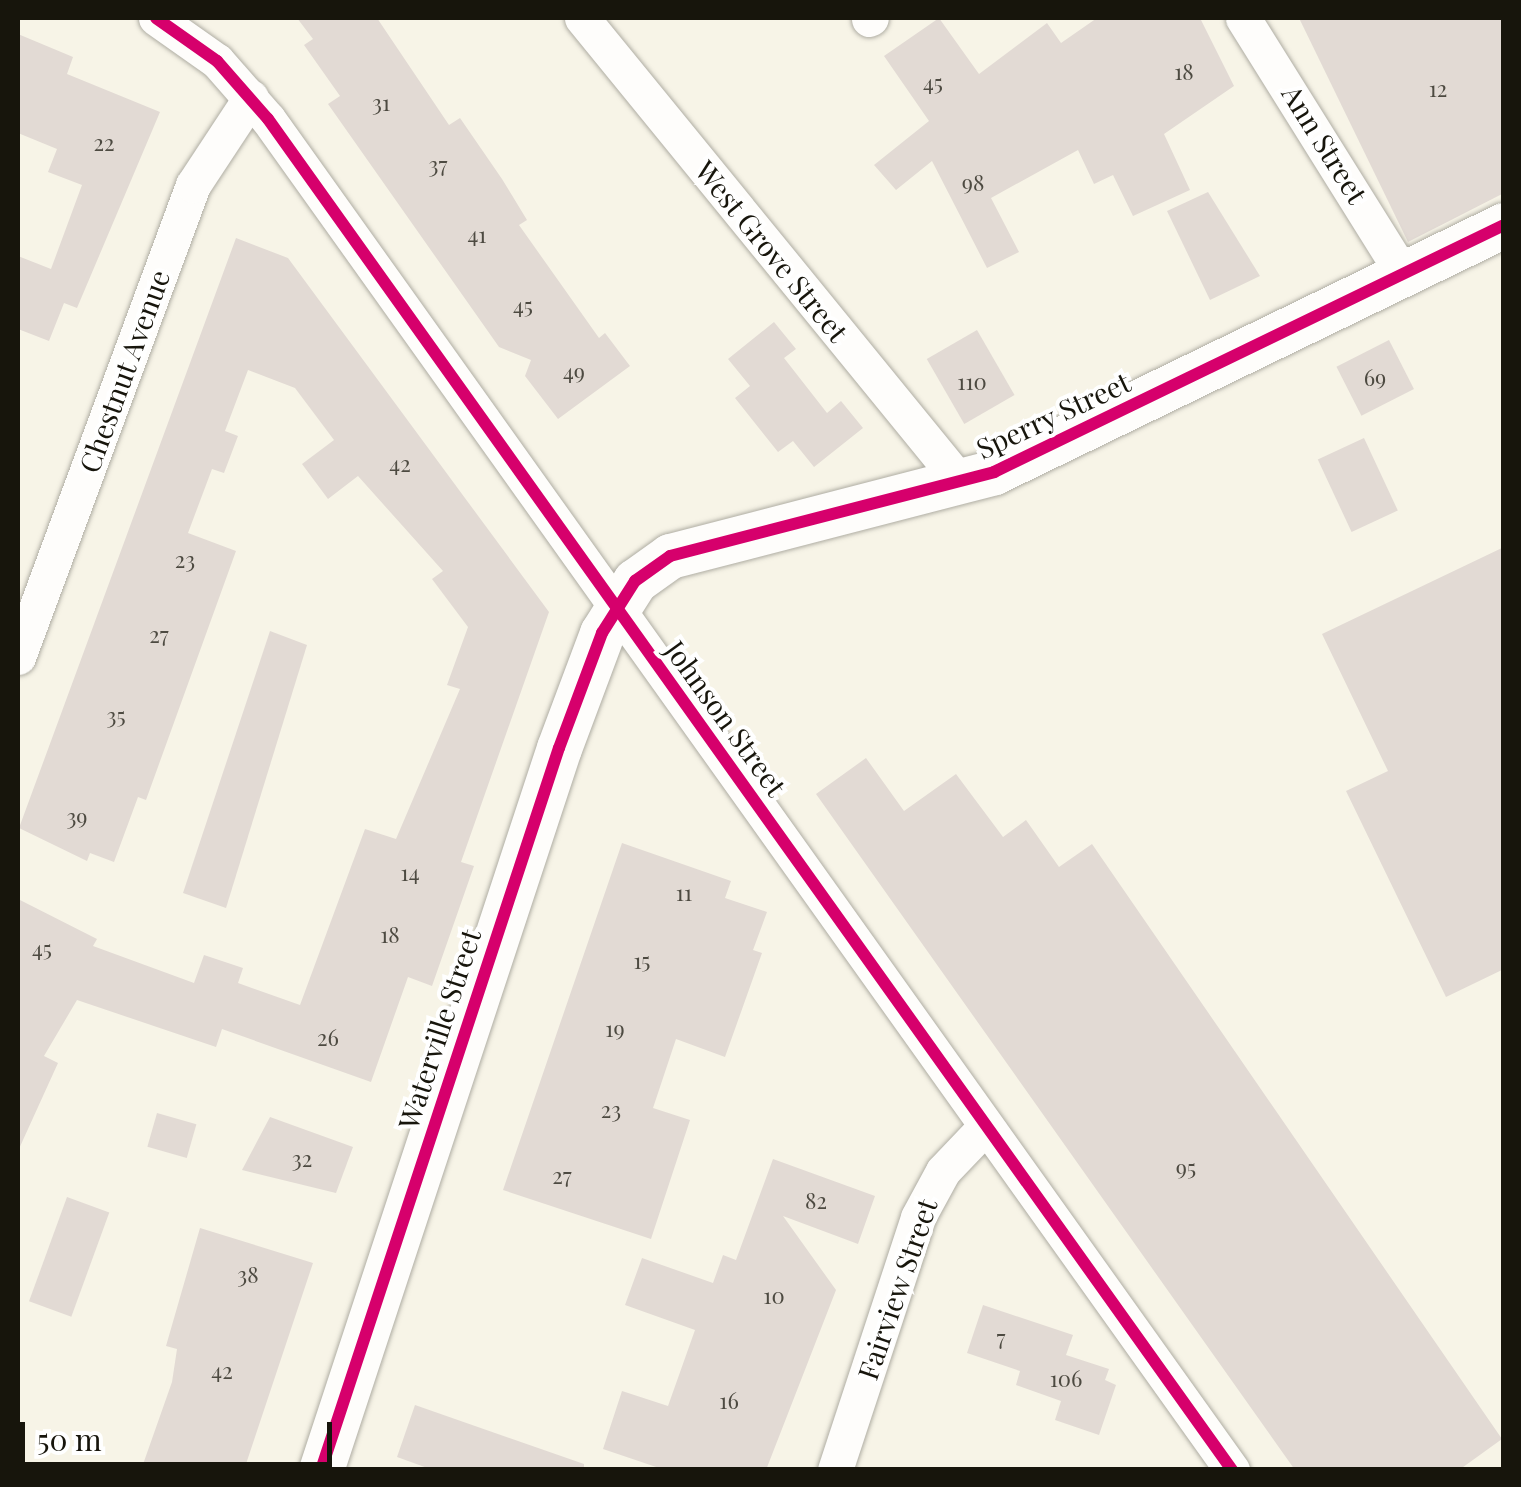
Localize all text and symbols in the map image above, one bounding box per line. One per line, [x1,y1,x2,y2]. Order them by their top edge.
house number: 18 [1174,59,1194,85]
house number: 45 [923,70,943,96]
house number: 12 [1429,76,1447,102]
street label: Ann Street [1275,79,1375,209]
house number: 31 [372,90,390,116]
house number: 22 [93,130,115,156]
house number: 37 [429,152,447,178]
street label: West Grove Street [689,154,855,348]
house number: 98 [962,170,984,196]
house number: 41 [467,222,487,248]
street label: Chestnut Avenue [72,264,176,478]
house number: 45 [513,293,533,319]
house number: 49 [563,359,585,385]
street label: Sperry Street [970,365,1136,465]
house number: 69 [1364,365,1386,391]
house number: 110 [957,369,987,395]
house number: 42 [389,451,411,477]
house number: 23 [175,547,195,573]
house number: 27 [149,622,169,648]
street label: Johnson Street [658,634,794,802]
house number: 35 [106,703,126,729]
house number: 39 [66,804,88,830]
house number: 14 [400,860,420,886]
house number: 11 [676,880,692,906]
house number: 18 [380,922,400,948]
street label: Waterville Street [391,925,487,1133]
house number: 45 [32,936,52,962]
house number: 15 [633,948,651,974]
house number: 19 [605,1016,625,1042]
house number: 26 [317,1025,339,1051]
house number: 23 [601,1097,621,1123]
house number: 32 [292,1146,312,1172]
house number: 95 [1176,1155,1196,1181]
house number: 27 [552,1163,572,1189]
house number: 82 [805,1188,827,1214]
street label: Fairview Street [850,1194,944,1384]
house number: 38 [237,1262,259,1288]
house number: 10 [763,1283,785,1309]
house number: 7 [997,1325,1005,1351]
house number: 42 [211,1358,233,1384]
house number: 106 [1050,1366,1082,1392]
house number: 16 [719,1388,739,1414]
scale bar [25,1402,338,1464]
text: 50 m [37,1419,102,1459]

